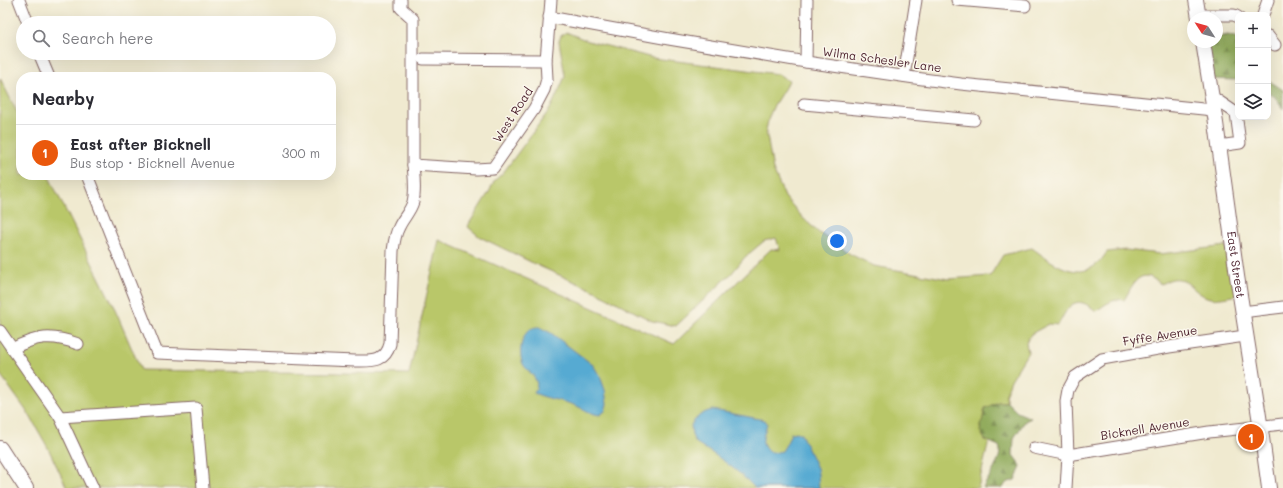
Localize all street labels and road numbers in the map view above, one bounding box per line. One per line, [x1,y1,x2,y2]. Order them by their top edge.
street label: Wilma Schesler Lane [822,43,943,75]
street label: West Road [488,83,536,145]
street label: East Street [1224,230,1249,299]
street label: Fyffe Avenue [1121,321,1198,349]
street label: Bicknell Avenue [1099,413,1191,443]

